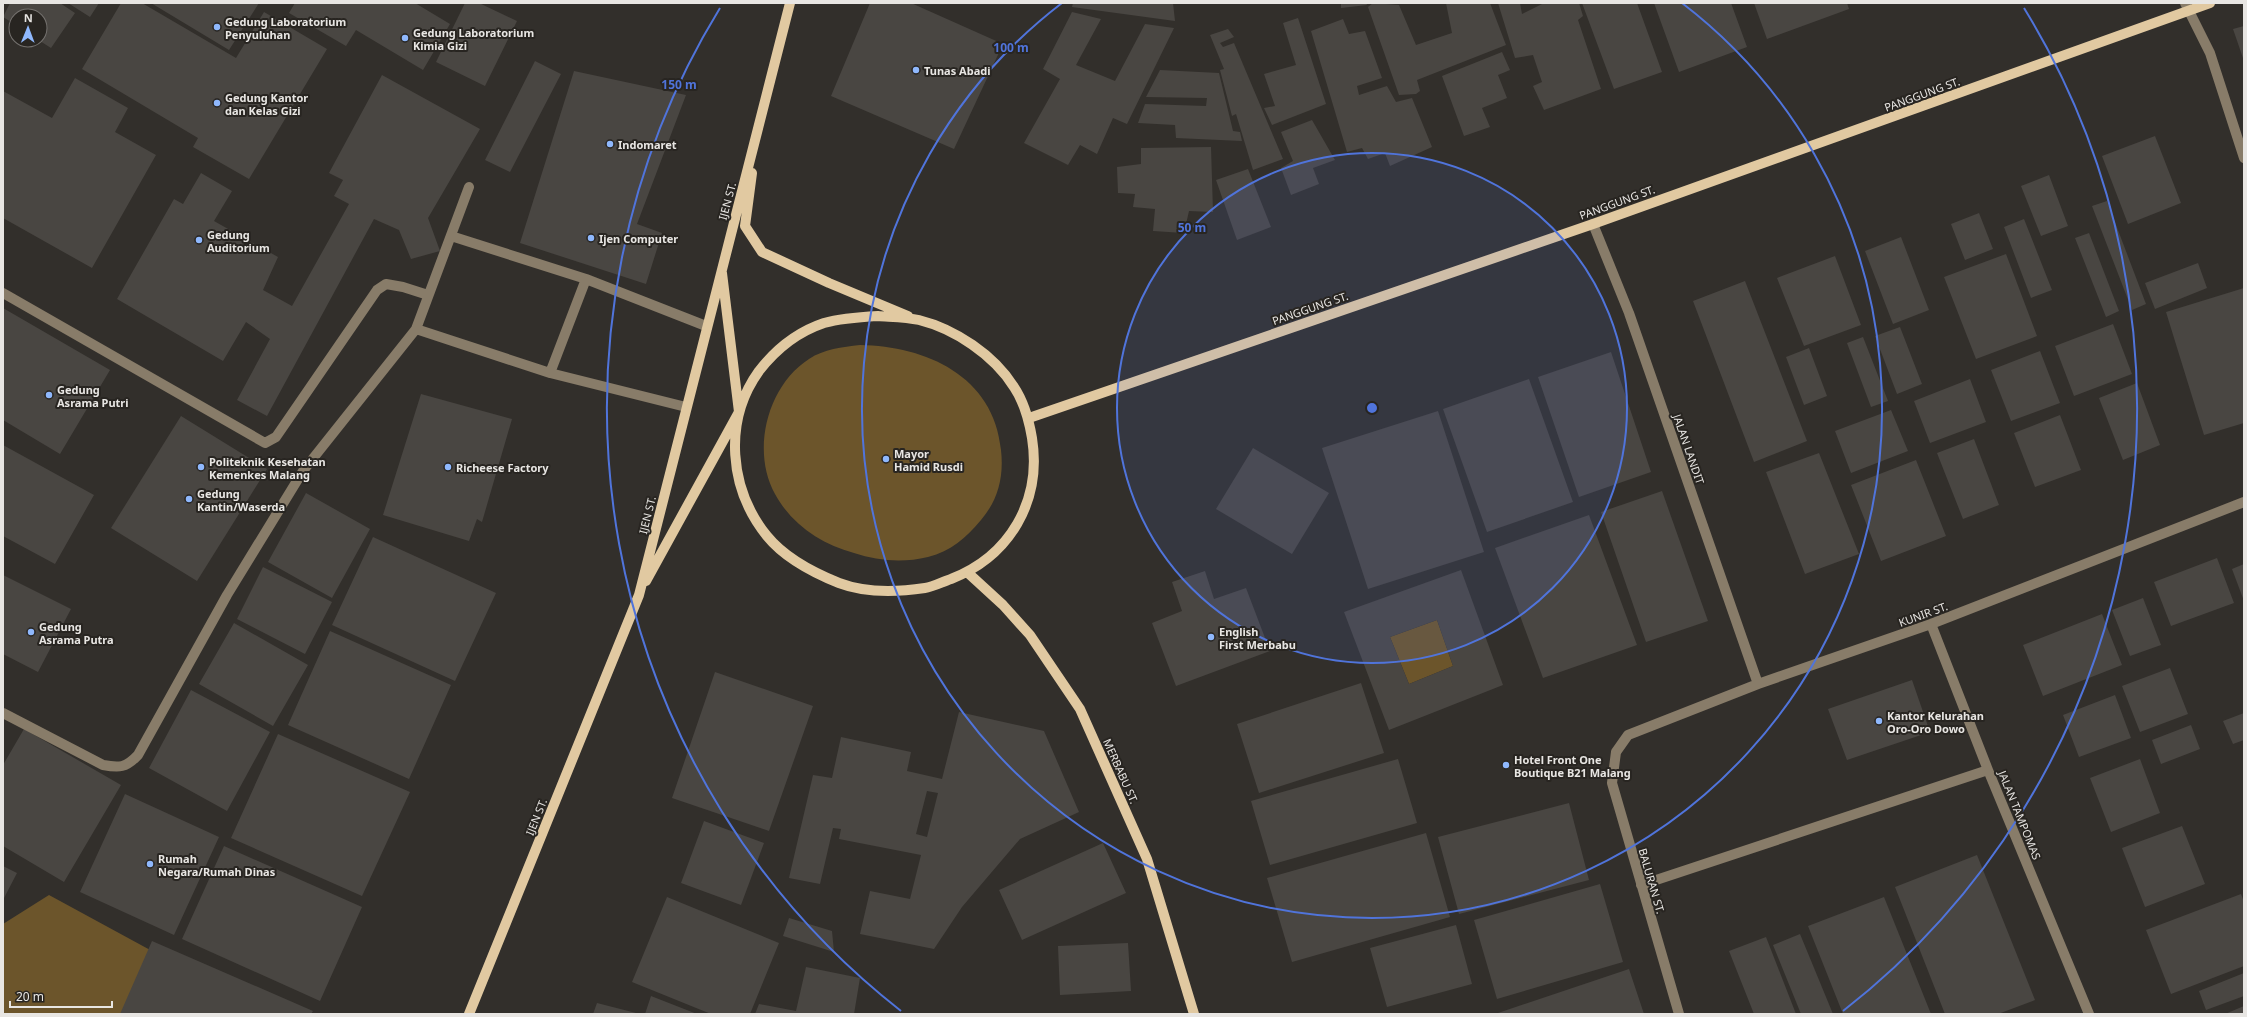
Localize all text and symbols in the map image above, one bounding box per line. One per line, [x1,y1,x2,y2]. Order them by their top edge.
north arrow [8,8,48,48]
text: N [24,10,33,25]
place label: Gedung Laboratorium Penyuluhan [225,14,346,42]
marker: Gedung Laboratorium Penyuluhan [212,22,222,32]
place label: Gedung Laboratorium Kimia Gizi [413,25,534,53]
marker: Gedung Laboratorium Kimia Gizi [400,33,410,43]
text: 100 m [993,39,1029,56]
place label: Tunas Abadi [924,63,990,78]
marker: Tunas Abadi [911,65,921,75]
street label: PANGGUNG ST. [1882,73,1962,115]
text: 150 m [661,76,697,93]
place label: Gedung Kantor dan Kelas Gizi [225,90,308,118]
marker: Gedung Kantor dan Kelas Gizi [212,98,222,108]
place label: Indomaret [618,137,677,152]
marker: Indomaret [605,139,615,149]
street label: IJEN ST. [715,180,739,222]
street label: PANGGUNG ST. [1577,181,1657,223]
text: 50 m [1178,219,1206,236]
place label: Gedung Auditorium [207,227,270,255]
place label: Ijen Computer [599,231,678,246]
marker: Ijen Computer [586,233,596,243]
marker: Gedung Auditorium [194,235,204,245]
street label: PANGGUNG ST. [1270,288,1350,328]
place label: Gedung Asrama Putri [57,382,129,410]
marker: Gedung Asrama Putri [44,390,54,400]
centre of rings [1365,401,1379,415]
street label: JALAN LANDIT [1670,411,1708,486]
place label: Mayor Hamid Rusdi [894,446,963,474]
place label: Politeknik Kesehatan Kemenkes Malang [209,454,326,482]
marker: Mayor Hamid Rusdi [881,454,891,464]
place label: Richeese Factory [456,460,549,475]
marker: Politeknik Kesehatan Kemenkes Malang [196,462,206,472]
marker: Richeese Factory [443,462,453,472]
place label: Gedung Kantin/Waserda [197,486,285,514]
marker: Gedung Kantin/Waserda [184,494,194,504]
street label: IJEN ST. [635,494,659,536]
street label: KUNIR ST. [1896,598,1950,630]
place label: Gedung Asrama Putra [39,619,114,647]
place label: English First Merbabu [1219,624,1296,652]
marker: Gedung Asrama Putra [26,627,36,637]
marker: English First Merbabu [1206,632,1216,642]
place label: Kantor Kelurahan Oro-Oro Dowo [1887,708,1984,736]
marker: Kantor Kelurahan Oro-Oro Dowo [1874,716,1884,726]
street label: MERBABU ST. [1100,736,1142,806]
place label: Hotel Front One Boutique B21 Malang [1514,752,1631,780]
marker: Hotel Front One Boutique B21 Malang [1501,760,1511,770]
street label: JALAN TAMPOMAS [1995,767,2045,862]
street label: IJEN ST. [522,796,550,838]
street label: BALURAN ST. [1635,847,1669,916]
place label: Rumah Negara/Rumah Dinas [158,851,276,879]
marker: Rumah Negara/Rumah Dinas [145,859,155,869]
scale bar [10,983,112,1009]
text: 20 m [16,988,44,1005]

